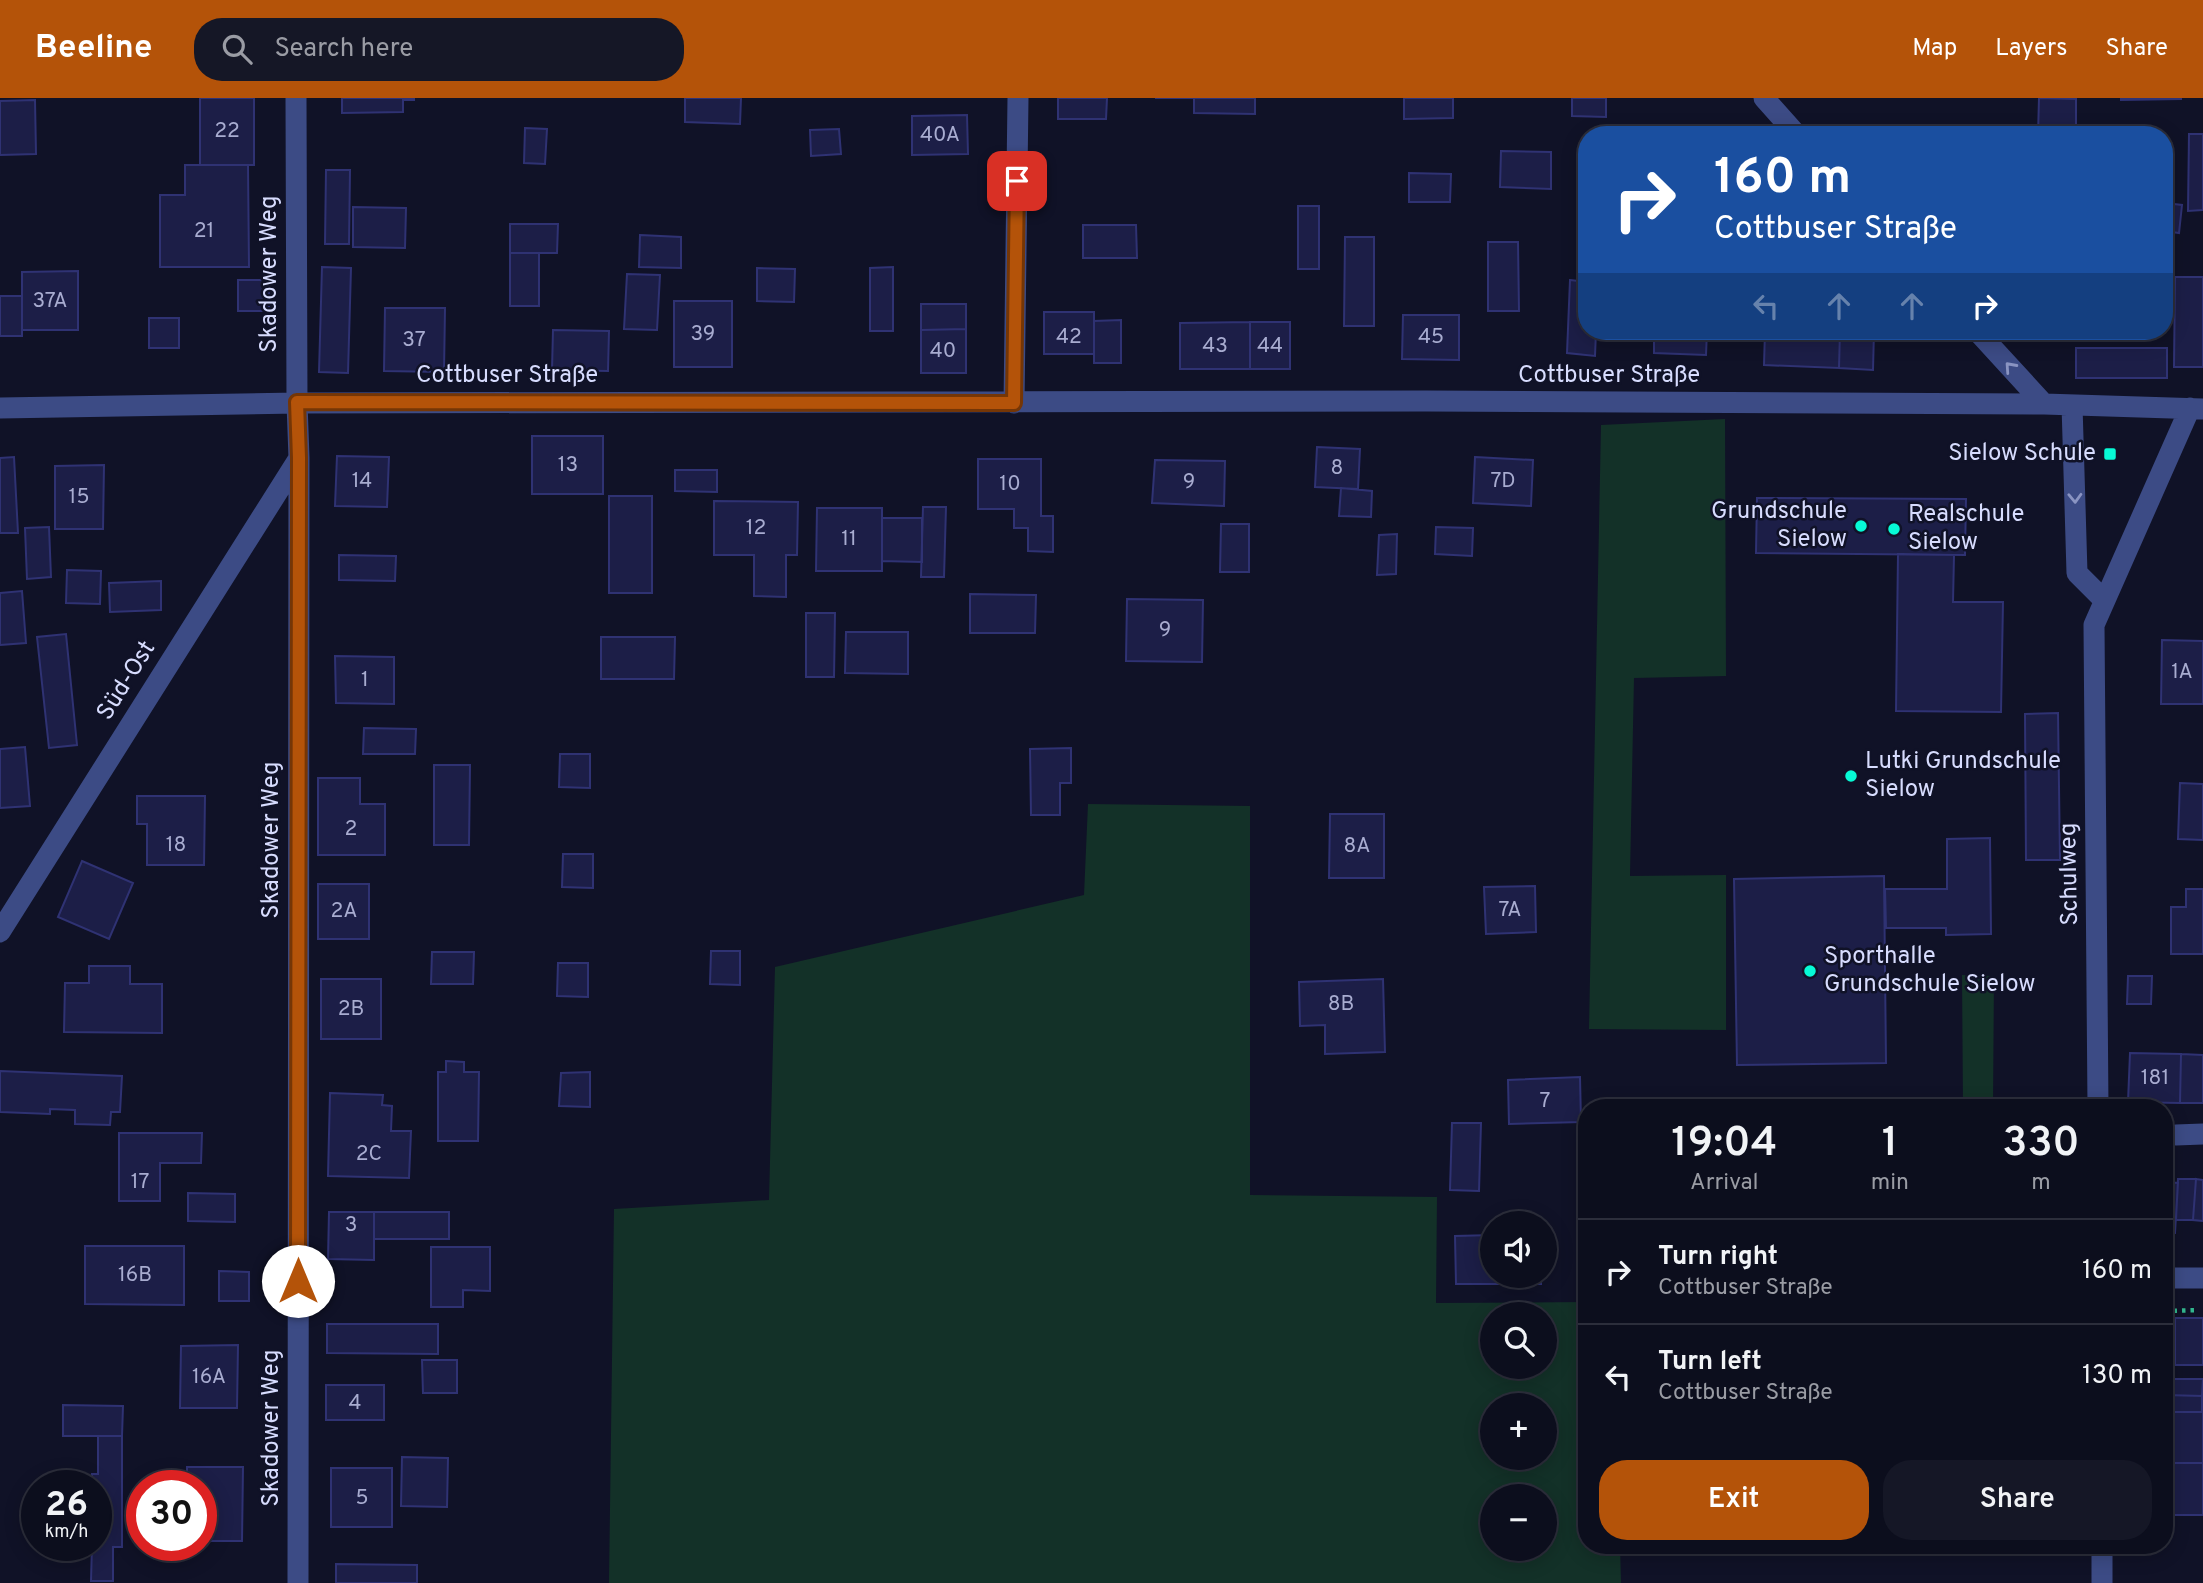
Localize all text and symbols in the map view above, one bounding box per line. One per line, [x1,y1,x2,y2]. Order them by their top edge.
search box [194,18,684,81]
text: Beeline [35,28,152,70]
icon: search [218,30,256,68]
text: Search here [274,33,413,66]
text: Map [1912,34,1957,64]
text: Layers [1995,34,2067,64]
text: Share [2105,34,2168,64]
house number: 22 [214,118,240,145]
house number: 40A [920,122,960,149]
text: 160 m [1714,149,1851,211]
pin [987,151,1047,211]
icon: right [1599,154,1690,245]
icon: arrive [998,162,1036,200]
street label: Skadower Weg [255,195,285,353]
text: Cottbuser Straße [1714,210,1957,250]
house number: 21 [194,218,214,245]
icon: left [1747,287,1785,325]
icon: ahead [1820,287,1858,325]
icon: ahead [1893,287,1931,325]
icon: right [1966,287,2004,325]
house number: 37A [32,288,68,315]
house number: 39 [691,321,715,348]
house number: 42 [1056,324,1082,351]
house number: 45 [1418,324,1444,351]
house number: 37 [402,327,426,354]
house number: 43 [1202,333,1228,360]
house number: 44 [1257,333,1283,360]
house number: 40 [930,338,956,365]
street label: Cottbuser Straße [416,361,598,391]
street label: Cottbuser Straße [1518,361,1700,391]
one-way arrow [2006,362,2018,375]
place label: Sielow Schule [1948,439,2096,469]
marker: Sielow Schule [2102,446,2118,462]
house number: 13 [558,452,578,479]
house number: 8 [1331,455,1343,482]
house number: 14 [352,468,372,495]
house number: 7D [1490,468,1516,495]
house number: 9 [1183,469,1195,496]
house number: 10 [999,471,1021,498]
house number: 15 [69,484,89,511]
one-way arrow [2067,492,2082,503]
place label: Grundschule Sielow [1711,497,1847,555]
place label: Realschule Sielow [1908,500,2024,558]
house number: 12 [746,515,766,542]
marker: Grundschule Sielow [1853,518,1869,534]
marker: Realschule Sielow [1886,521,1902,537]
house number: 11 [841,526,857,553]
house number: 9 [1159,617,1171,644]
street label: Süd-Ost [91,636,163,726]
house number: 1A [2171,659,2193,686]
house number: 1 [361,667,369,694]
place label: Lutki Grundschule Sielow [1865,747,2061,805]
street label: Skadower Weg [257,761,287,919]
marker: Lutki Grundschule Sielow [1843,768,1859,784]
house number: 2 [345,816,357,843]
street label: Schulweg [2054,822,2086,926]
house number: 18 [166,832,186,859]
house number: 8A [1344,833,1370,860]
house number: 7A [1499,897,1521,924]
house number: 2A [330,898,358,925]
place label: Sporthalle Grundschule Sielow [1824,942,2036,1000]
marker: Sporthalle Grundschule Sielow [1802,963,1818,979]
house number: 8B [1328,991,1354,1018]
house number: 2B [338,996,364,1023]
house number: 181 [2141,1065,2169,1092]
house number: 7 [1540,1088,1551,1115]
text: 19:04 [1671,1118,1777,1171]
text: 1 [1882,1118,1898,1171]
text: 330 [2002,1118,2080,1171]
house number: 2C [356,1141,382,1168]
house number: 17 [131,1169,149,1196]
text: Arrival [1690,1169,1759,1198]
text: min [1871,1169,1909,1198]
text: m [2031,1169,2051,1198]
map controls [1480,1211,1557,1561]
button: sound [1480,1211,1557,1288]
house number: 3 [345,1212,357,1239]
text: Turn right [1658,1241,1778,1274]
position arrow [261,1244,335,1318]
icon: right [1599,1253,1637,1291]
text: 160 m [2082,1255,2152,1288]
house number: 16B [118,1262,152,1289]
text: Cottbuser Straße [1658,1274,1833,1303]
button: search [1480,1302,1557,1379]
text: Turn left [1658,1346,1762,1379]
street label: Skadower Weg [257,1349,287,1507]
icon: left [1599,1358,1637,1396]
text: 130 m [2082,1360,2152,1393]
house number: 16A [192,1364,226,1391]
text: Cottbuser Straße [1658,1379,1833,1408]
house number: 4 [348,1390,362,1417]
button: + [1480,1393,1557,1470]
button: Exit [1599,1460,1869,1540]
button: Share [1883,1460,2152,1540]
speed limit sign: 30 [126,1470,217,1561]
text: 26 [45,1484,88,1528]
button: − [1480,1484,1557,1561]
house number: 5 [355,1485,369,1512]
text: km/h [45,1521,88,1544]

